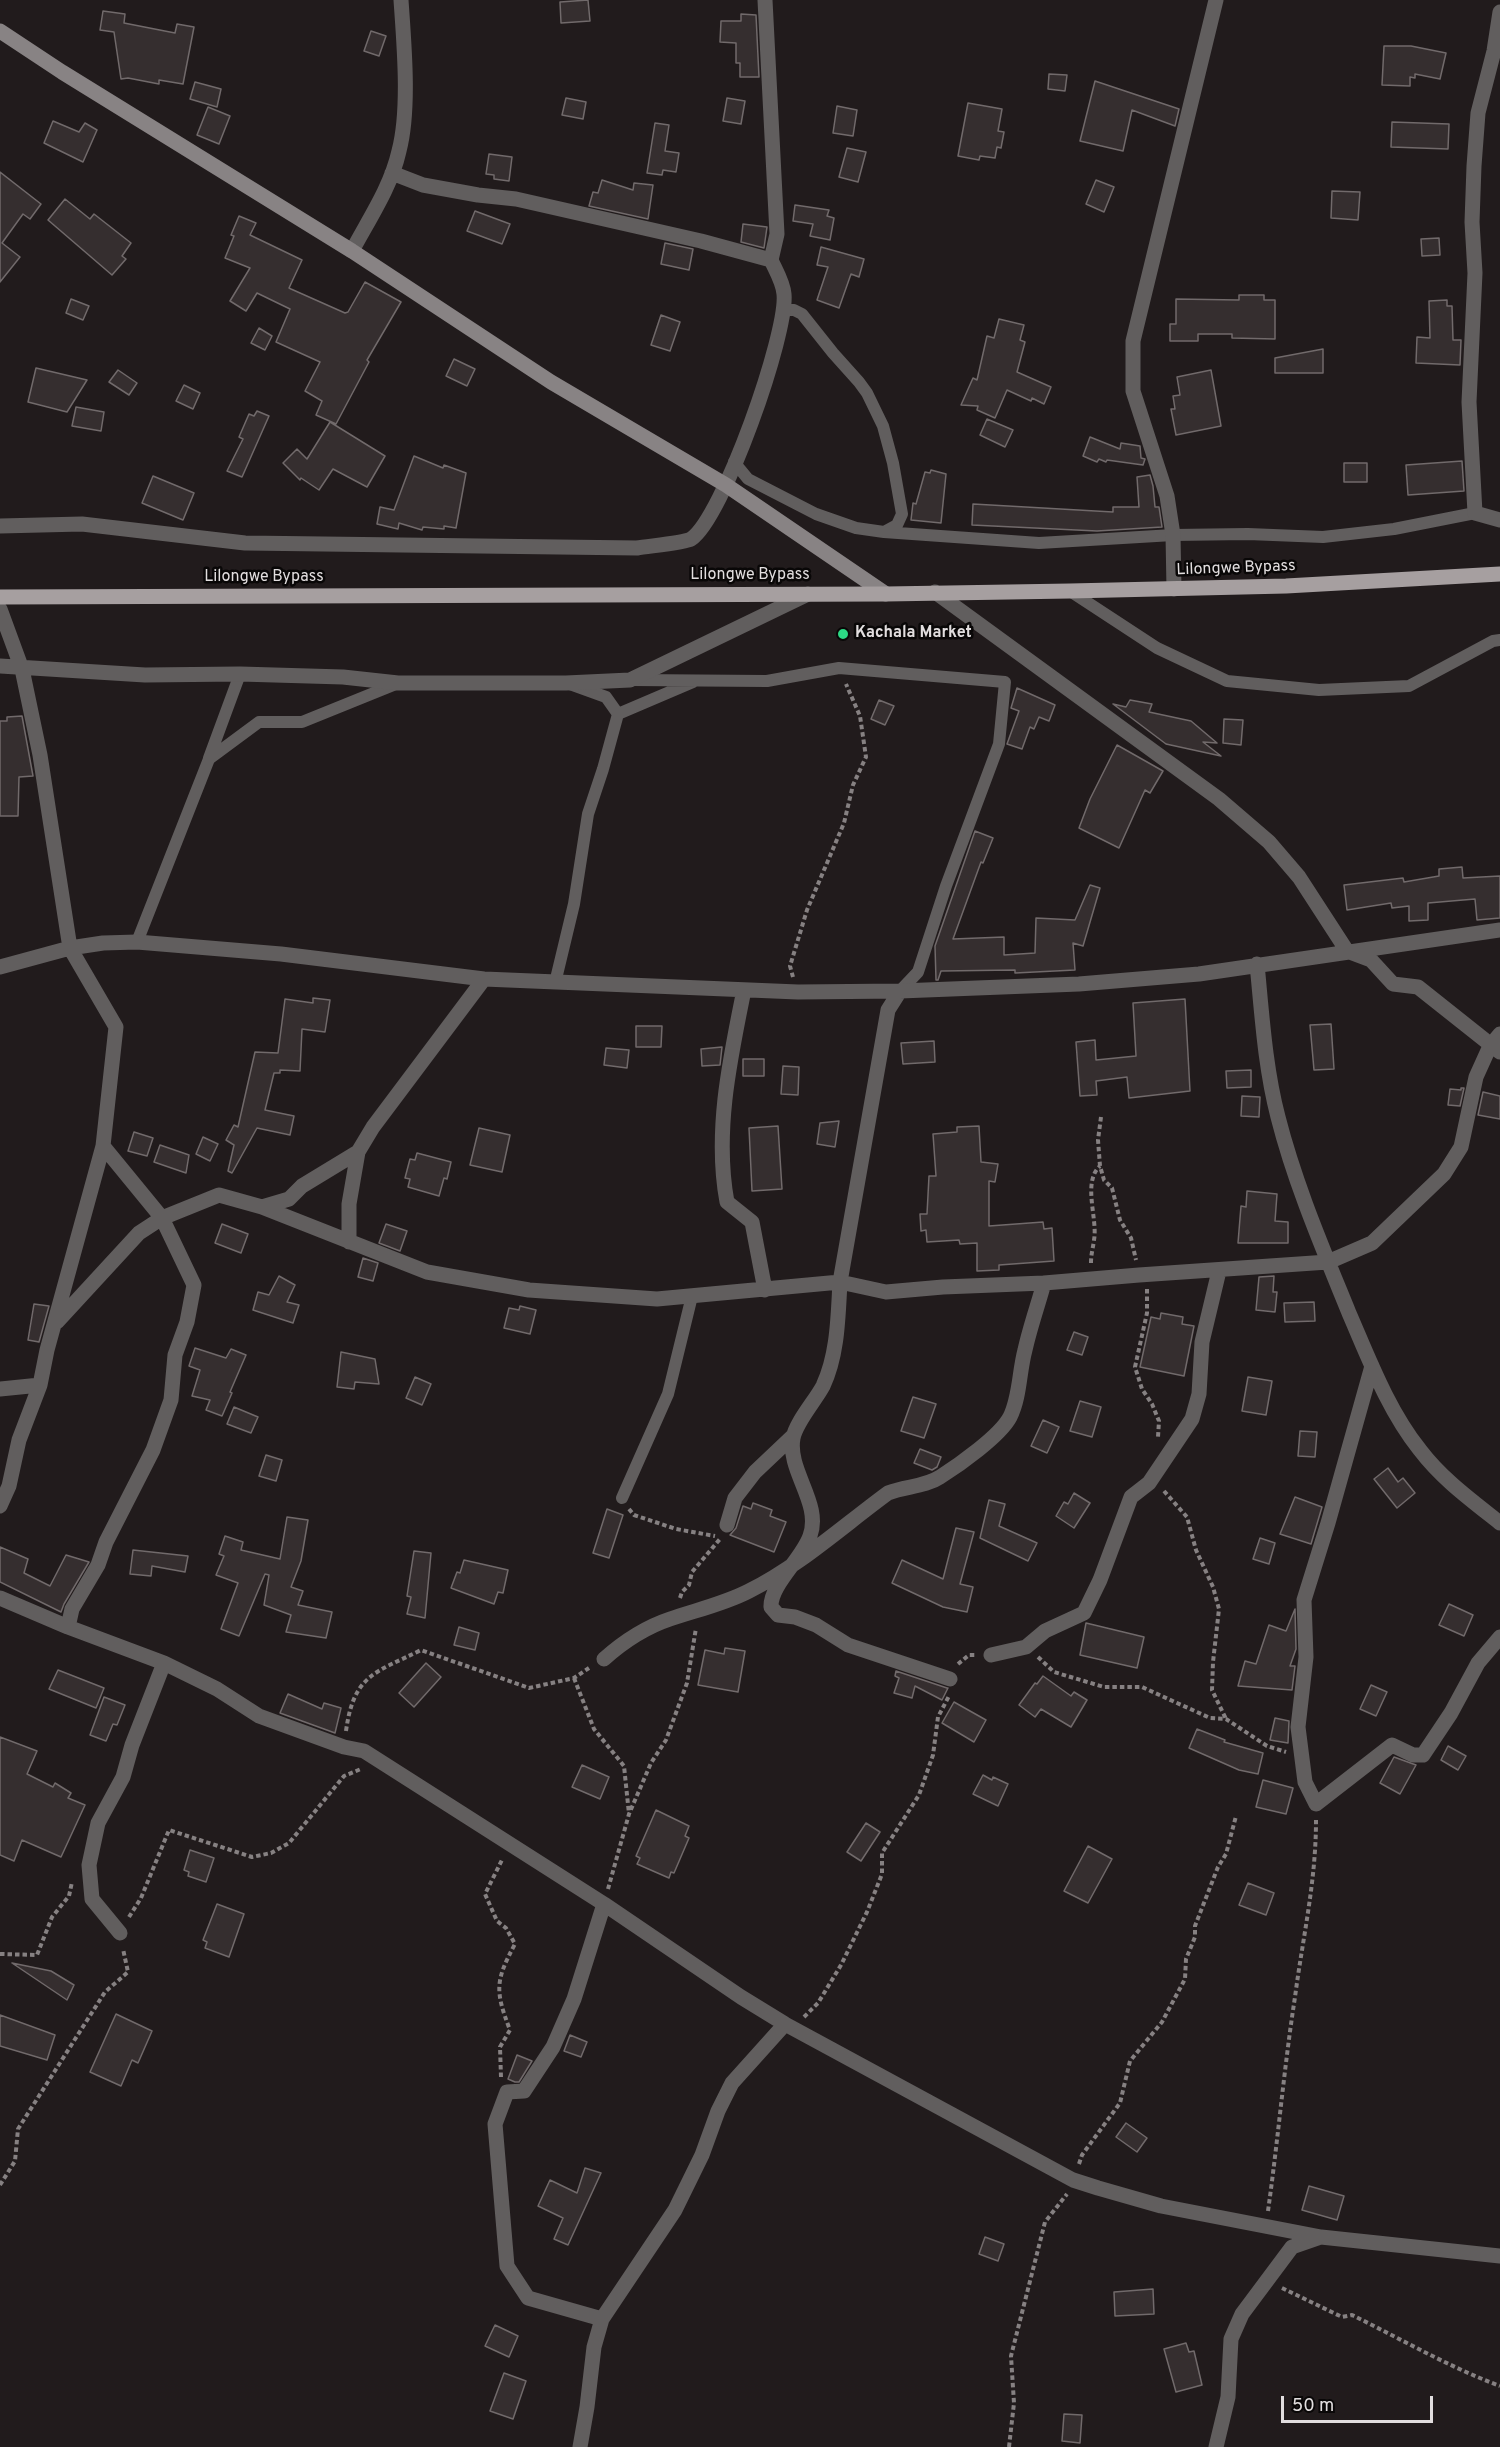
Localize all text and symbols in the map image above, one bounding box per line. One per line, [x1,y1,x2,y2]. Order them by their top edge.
street label: Lilongwe Bypass [1176,557,1296,581]
street label: Lilongwe Bypass [690,566,810,586]
street label: Lilongwe Bypass [204,568,324,588]
place label: Kachala Market [855,624,972,644]
marker: Kachala Market [836,627,850,641]
scale bar [1284,2384,1436,2422]
text: 50 m [1292,2395,1334,2418]

